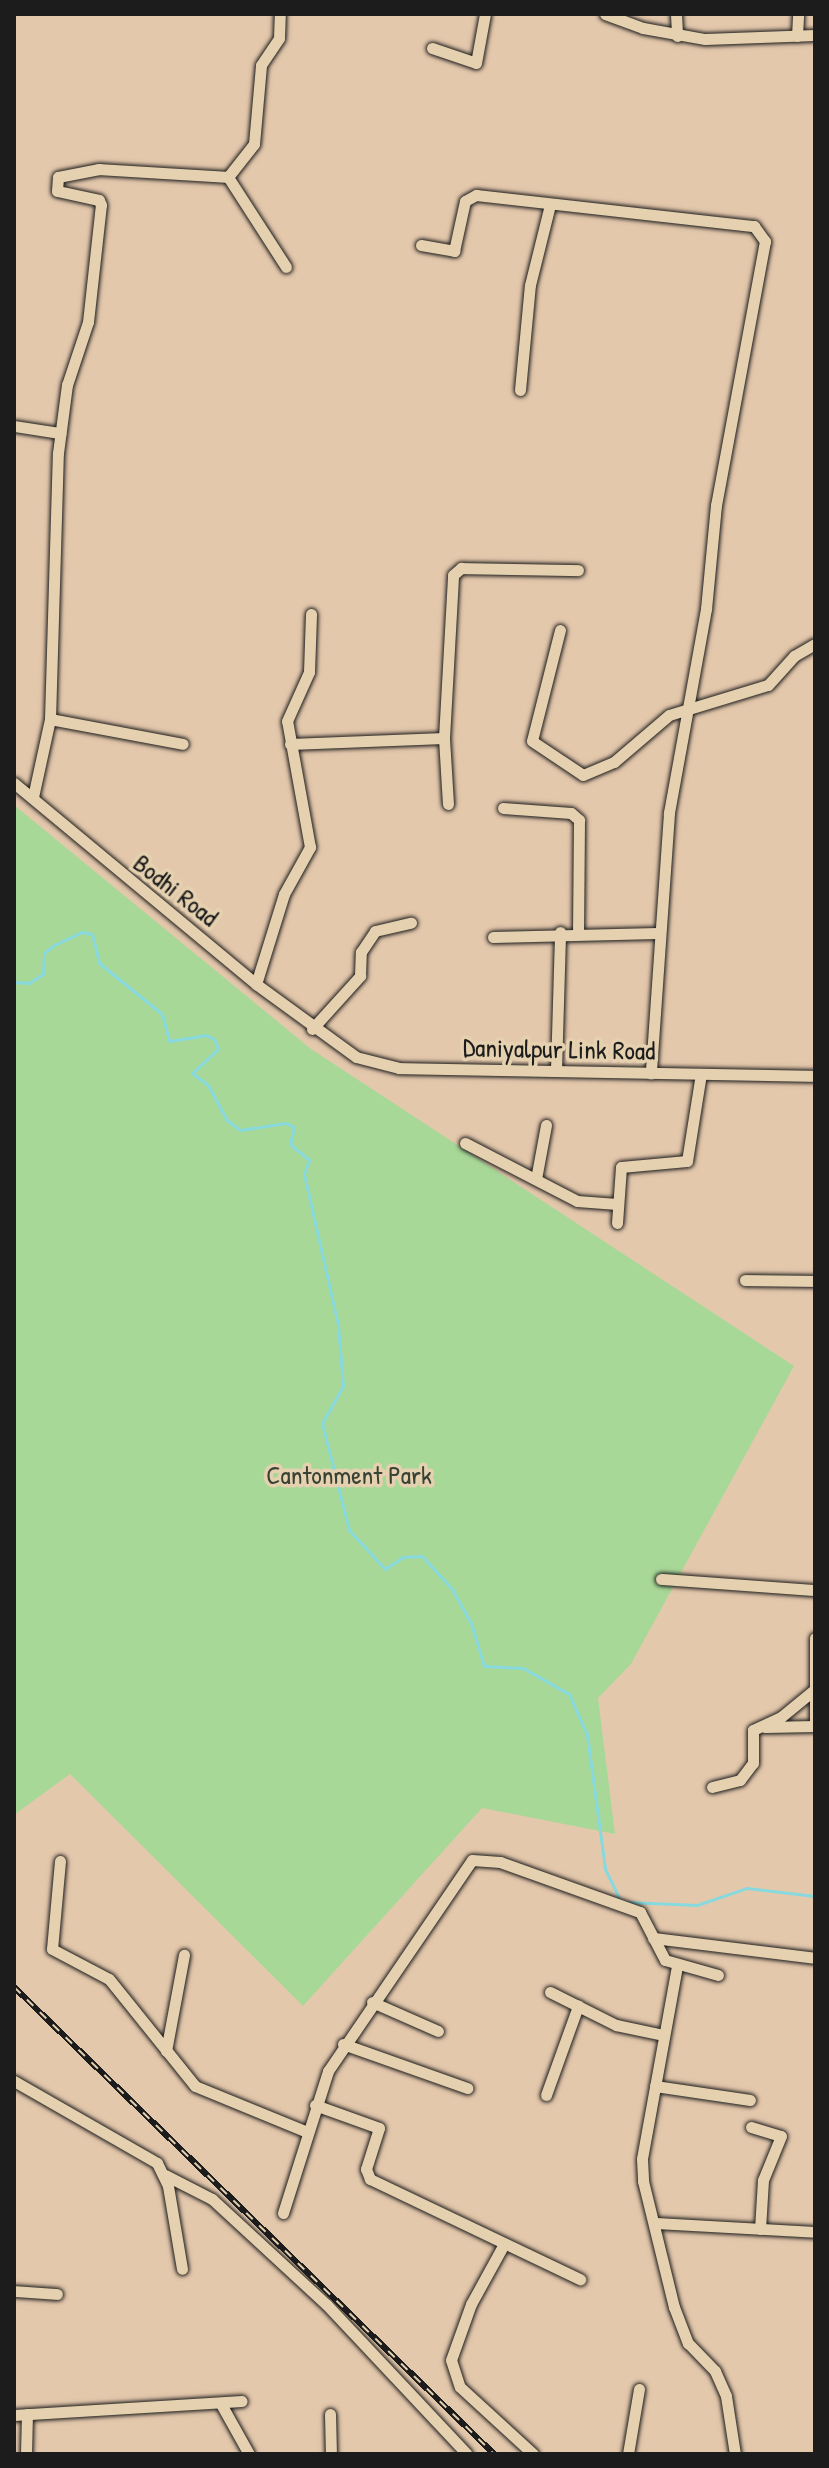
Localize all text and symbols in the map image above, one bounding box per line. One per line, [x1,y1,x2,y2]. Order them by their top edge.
street label: Bodhi Road [127,847,225,933]
street label: Daniyalpur Link Road [463,1032,655,1066]
park label: Cantonment Park [266,1459,432,1491]

